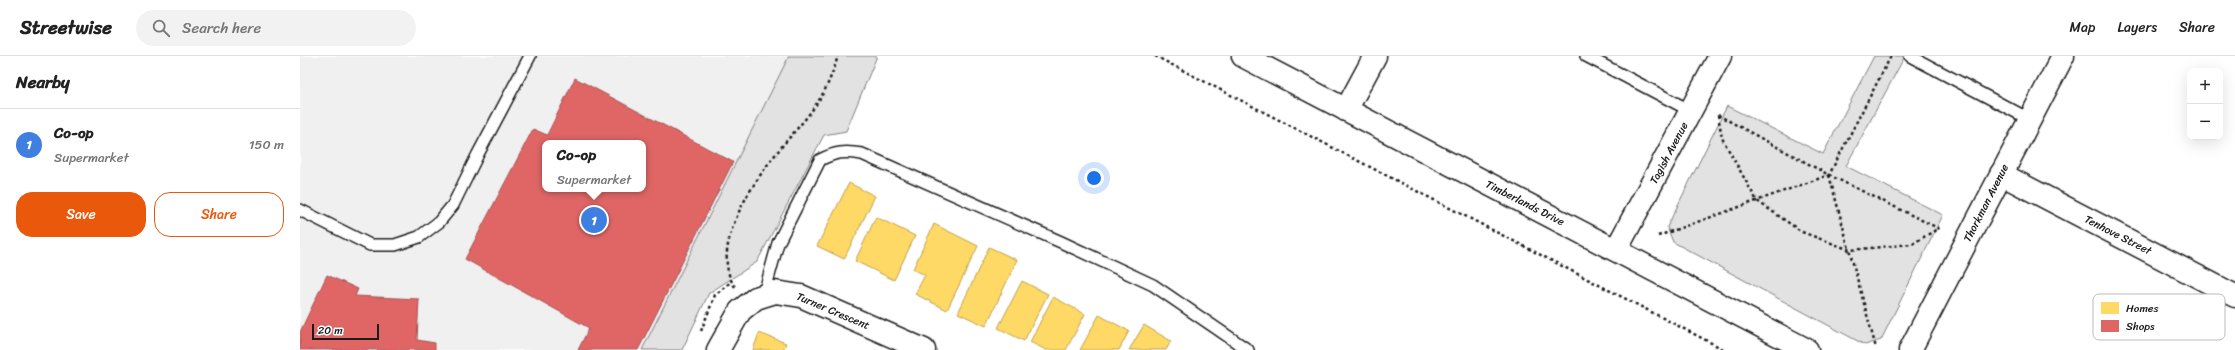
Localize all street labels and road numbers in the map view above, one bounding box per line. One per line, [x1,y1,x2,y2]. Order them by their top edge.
street label: Tagish Avenue [1645,118,1694,188]
street label: Thorkman Avenue [1958,160,2014,245]
street label: Timberlands Drive [1482,175,1568,231]
street label: Tenhove Street [2081,210,2155,260]
street label: Turner Crescent [793,287,873,335]

